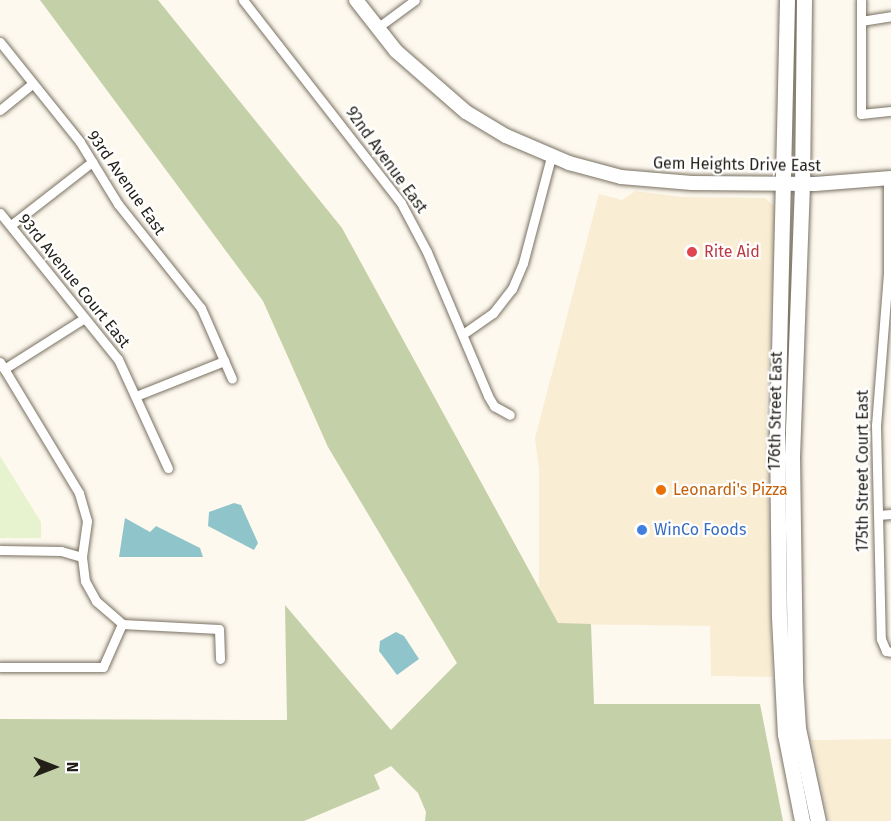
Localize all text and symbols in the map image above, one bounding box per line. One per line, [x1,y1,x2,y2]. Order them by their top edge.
street label: 92nd Avenue East [341,103,431,217]
street label: 93rd Avenue East [83,127,169,239]
street label: Gem Heights Drive East [653,154,821,176]
street label: 93rd Avenue Court East [14,210,134,352]
place label: Rite Aid [704,242,760,262]
marker: Rite Aid [685,245,699,259]
street label: 176th Street East [765,351,787,471]
street label: 175th Street Court East [853,390,873,552]
place label: Leonardi's Pizza [673,480,788,500]
marker: Leonardi's Pizza [654,483,668,497]
place label: WinCo Foods [654,520,746,540]
marker: WinCo Foods [635,523,649,537]
north arrow [24,737,84,797]
text: N [63,762,82,772]

